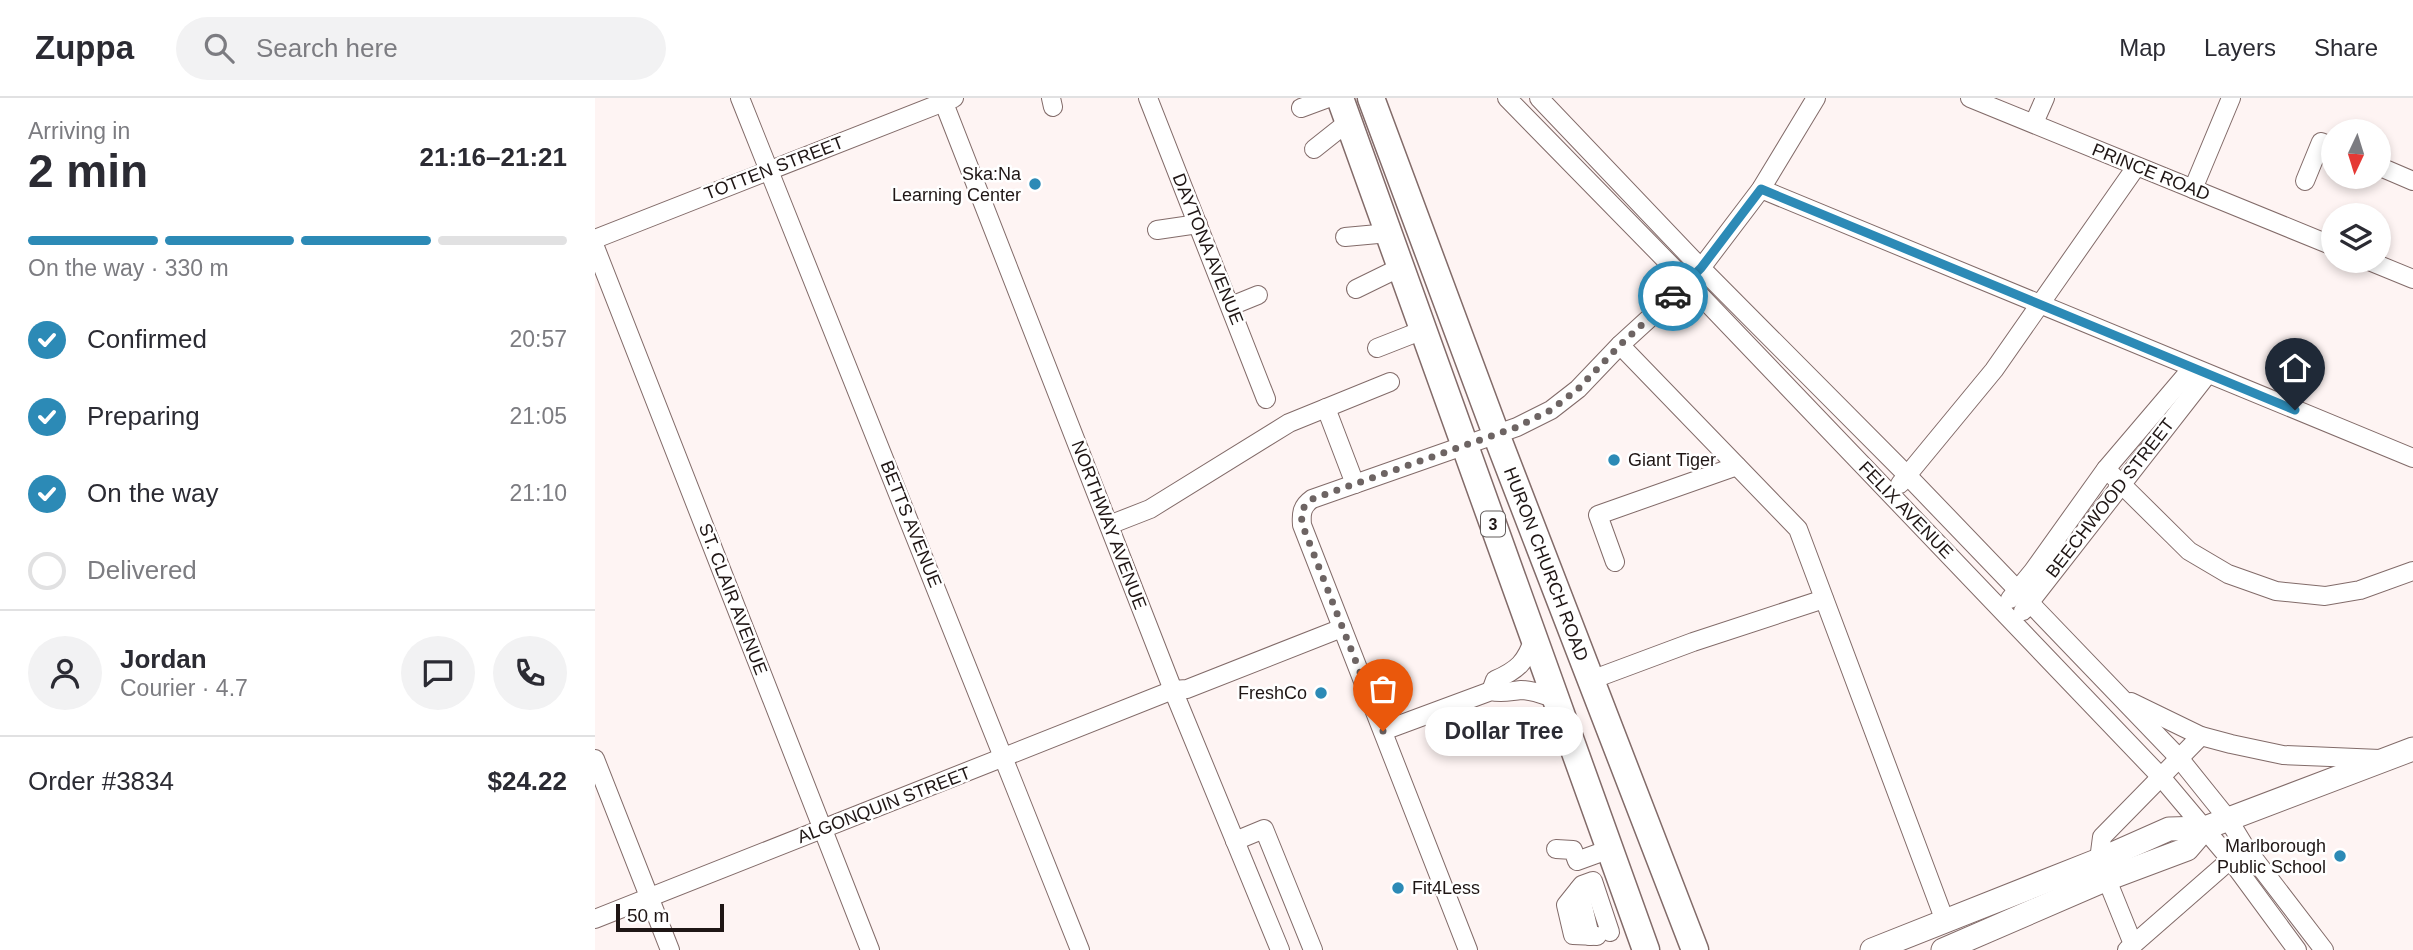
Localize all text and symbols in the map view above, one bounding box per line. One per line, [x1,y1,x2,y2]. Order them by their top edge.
search box [176,17,666,80]
text: Zuppa [35,29,134,66]
icon: search [200,29,238,67]
text: Search here [256,33,398,63]
text: Map [2119,34,2166,61]
text: Layers [2204,34,2276,61]
text: Share [2314,34,2378,61]
text: Arriving in [28,118,130,144]
north arrow [2321,119,2391,189]
map controls [2321,119,2391,273]
street label: TOTTEN STREET [701,132,847,204]
street label: PRINCE ROAD [2089,139,2213,205]
text: 21:16–21:21 [420,142,567,172]
text: 2 min [28,145,148,197]
place label: Ska:Na Learning Center [892,164,1022,205]
street label: DAYTONA AVENUE [1169,171,1247,327]
marker: Ska:Na Learning Center [1027,176,1043,192]
button: layers [2321,203,2391,273]
text: On the way · 330 m [28,255,229,281]
courier [1638,261,1708,331]
icon: car [1654,277,1692,315]
icon: check [28,321,66,359]
text: Confirmed [87,324,207,354]
text: 20:57 [509,326,567,352]
pin [2265,338,2325,410]
icon: home [2276,349,2314,387]
icon: check [28,398,66,436]
text: Preparing [87,401,200,431]
text: 21:05 [509,403,567,429]
street label: BEECHWOOD STREET [2042,415,2178,581]
street label: NORTHWAY AVENUE [1068,438,1150,612]
place label: Giant Tiger [1628,450,1716,470]
marker: Giant Tiger [1606,452,1622,468]
street label: FELIX AVENUE [1855,457,1957,563]
street label: BETTS AVENUE [876,458,946,590]
street label: HURON CHURCH ROAD [1500,464,1592,664]
icon: check [28,475,66,513]
text: On the way [87,478,219,508]
text: 21:10 [509,480,567,506]
road number: 3 [1481,512,1505,536]
street label: ST. CLAIR AVENUE [695,520,771,678]
text: Delivered [87,555,197,585]
button: person [28,636,102,710]
button: chat [401,636,475,710]
button: phone [493,636,567,710]
text: Jordan [120,644,207,674]
pin [1353,659,1413,731]
icon: bag [1364,670,1402,708]
text: Courier · 4.7 [120,675,248,701]
place label: FreshCo [1238,683,1307,703]
marker: FreshCo [1313,685,1329,701]
callout: Dollar Tree [1425,706,1582,756]
text: Dollar Tree [1445,718,1563,744]
street label: ALGONQUIN STREET [795,763,973,847]
text: Order #3834 [28,766,174,796]
text: $24.22 [487,766,567,796]
place label: Marlborough Public School [2217,836,2326,877]
marker: Marlborough Public School [2332,848,2348,864]
place label: Fit4Less [1412,878,1480,898]
marker: Fit4Less [1390,880,1406,896]
scale bar [616,901,725,933]
text: 50 m [627,905,669,926]

